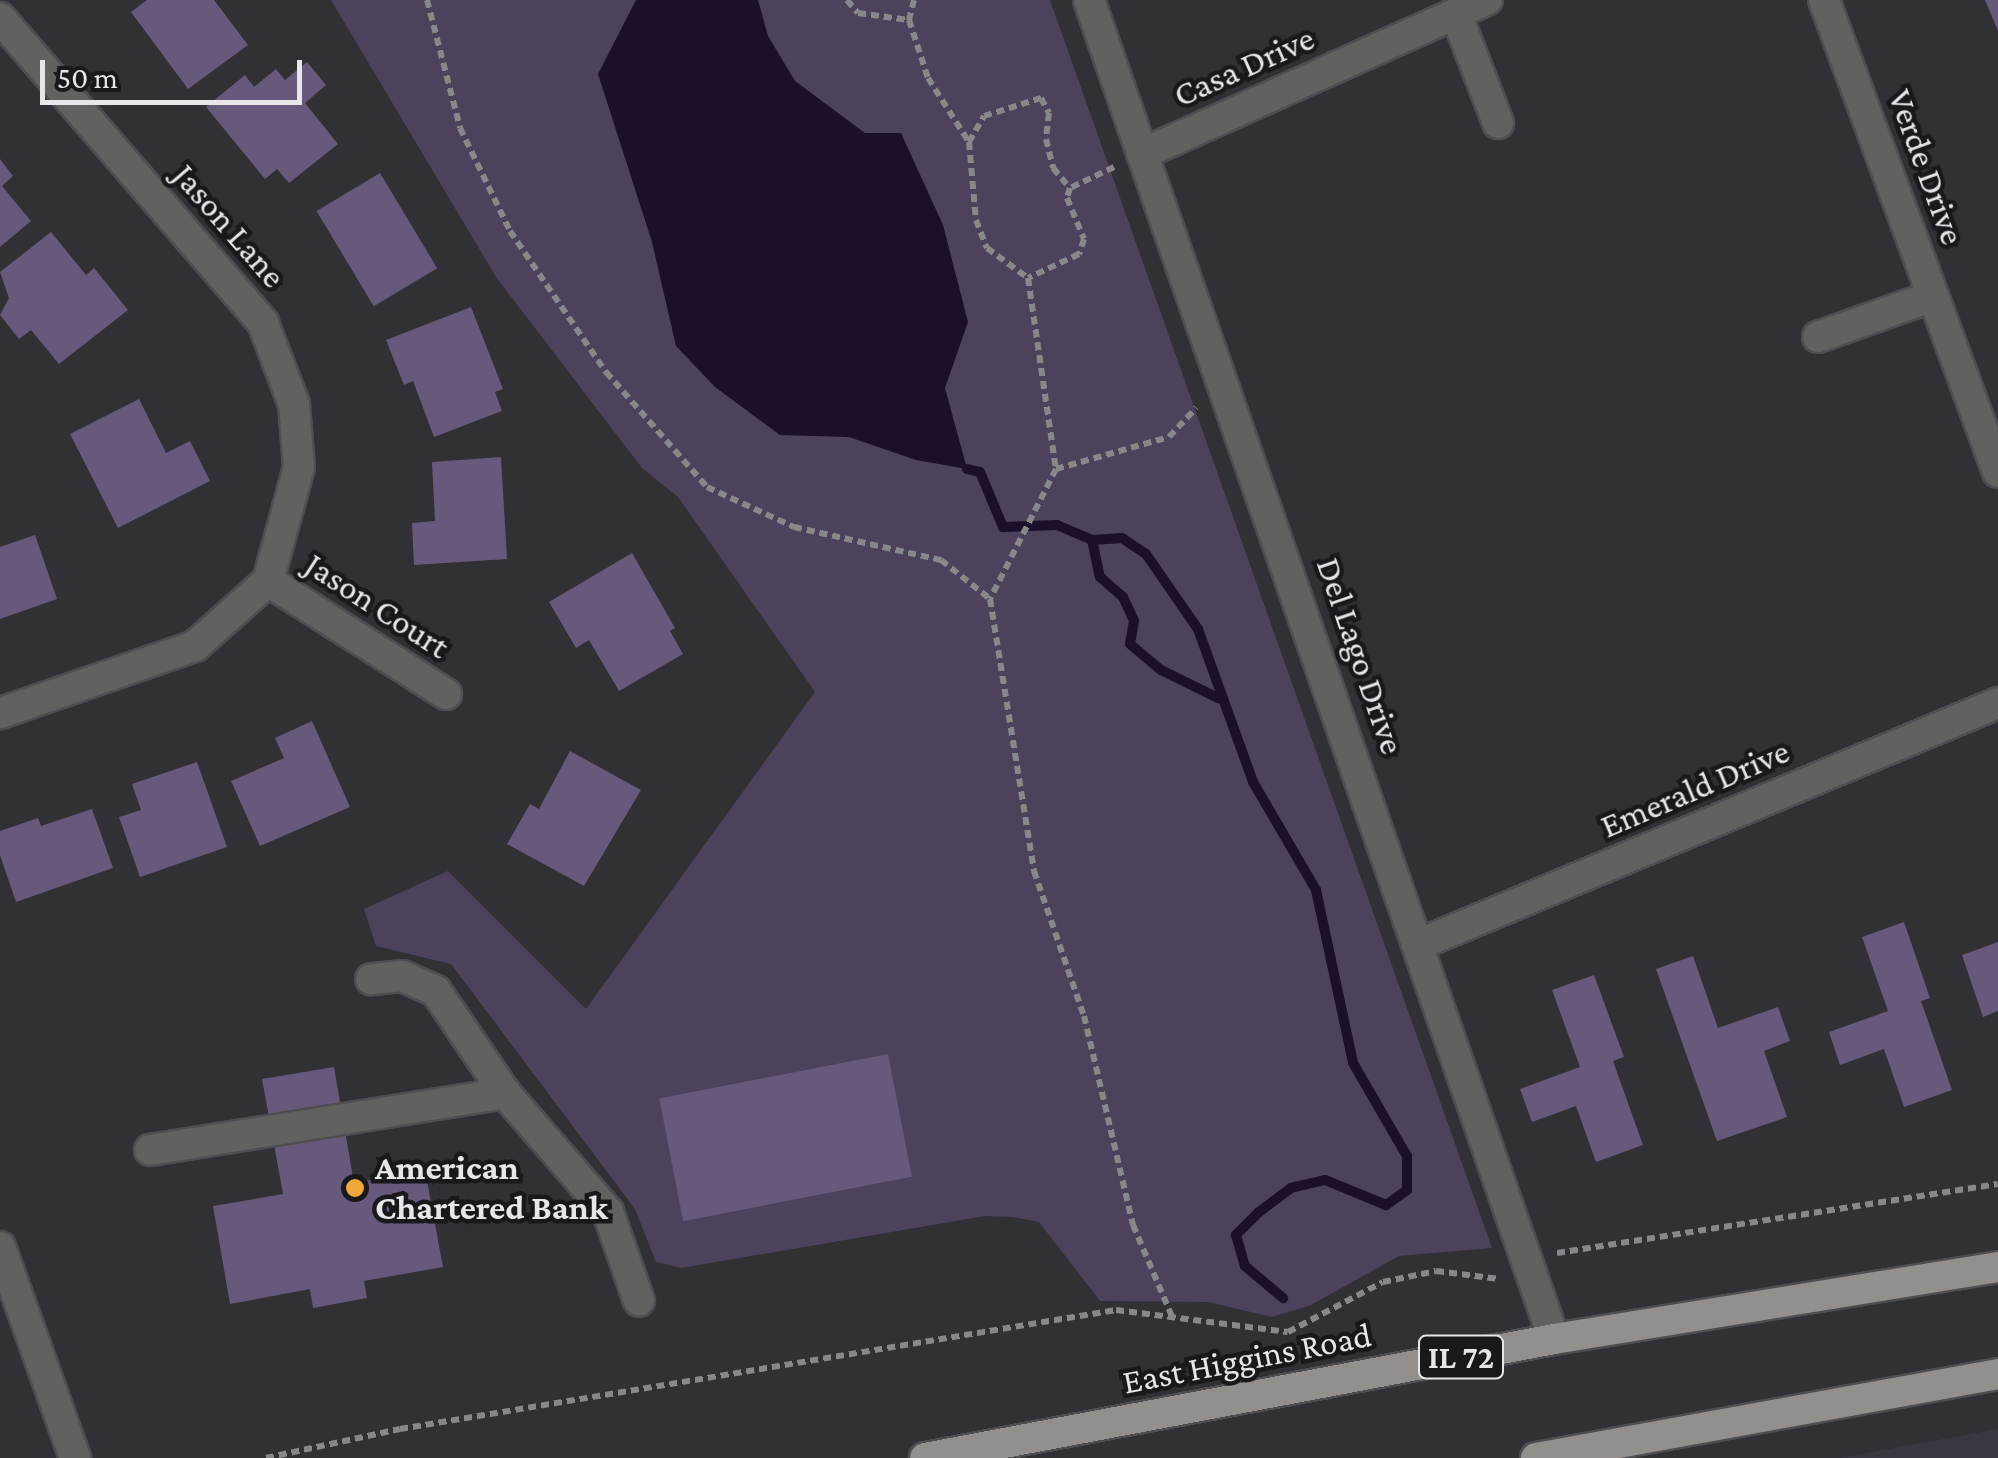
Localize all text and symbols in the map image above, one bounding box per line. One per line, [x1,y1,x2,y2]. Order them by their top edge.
street label: Casa Drive [1167,17,1321,117]
scale bar [45,40,308,102]
text: 50 m [57,61,118,94]
street label: Verde Drive [1879,84,1973,250]
street label: Jason Lane [164,155,294,297]
street label: Jason Court [297,544,457,668]
street label: Del Lago Drive [1307,552,1413,760]
street label: Emerald Drive [1594,730,1796,848]
place label: American Chartered Bank [375,1147,608,1229]
marker: American Chartered Bank [344,1177,366,1199]
street label: East Higgins Road [1119,1314,1375,1404]
road number: IL 72 [1416,1330,1506,1384]

